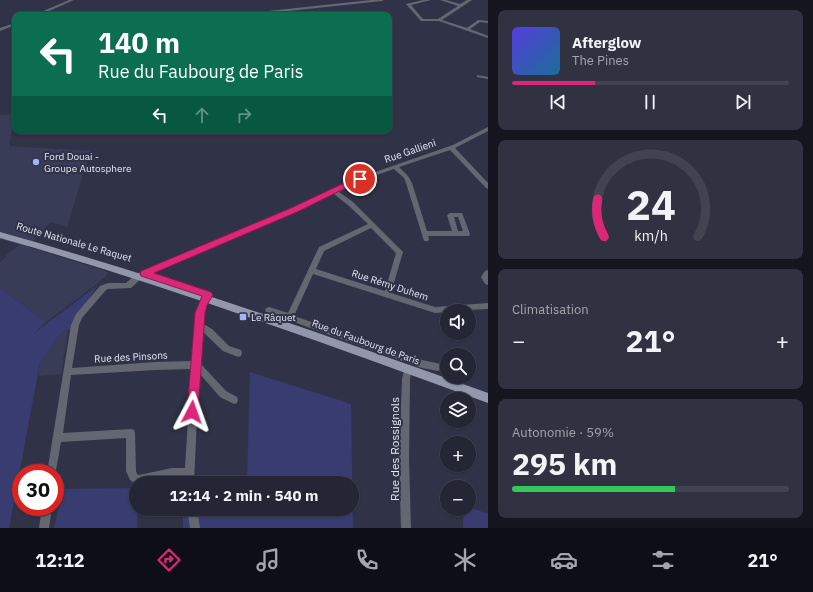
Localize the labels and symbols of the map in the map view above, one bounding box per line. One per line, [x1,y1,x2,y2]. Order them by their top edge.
street label: Rue Gallieni [382,136,438,166]
place label: Ford Douai - Groupe Autosphere [44,150,132,175]
marker: Ford Douai - Groupe Autosphere [31,157,41,167]
pin [343,162,377,196]
street label: Route Nationale Le Raquet [15,219,134,265]
street label: Rue Rémy Duhem [350,266,430,304]
place label: Le Râquet [251,311,296,324]
marker: Le Râquet [238,312,248,322]
street label: Rue du Faubourg de Paris [310,316,422,368]
street label: Rue des Pinsons [94,349,168,365]
position arrow [171,391,213,433]
street label: Rue des Rossignols [387,397,402,501]
speed limit sign: 30 [12,464,64,516]

